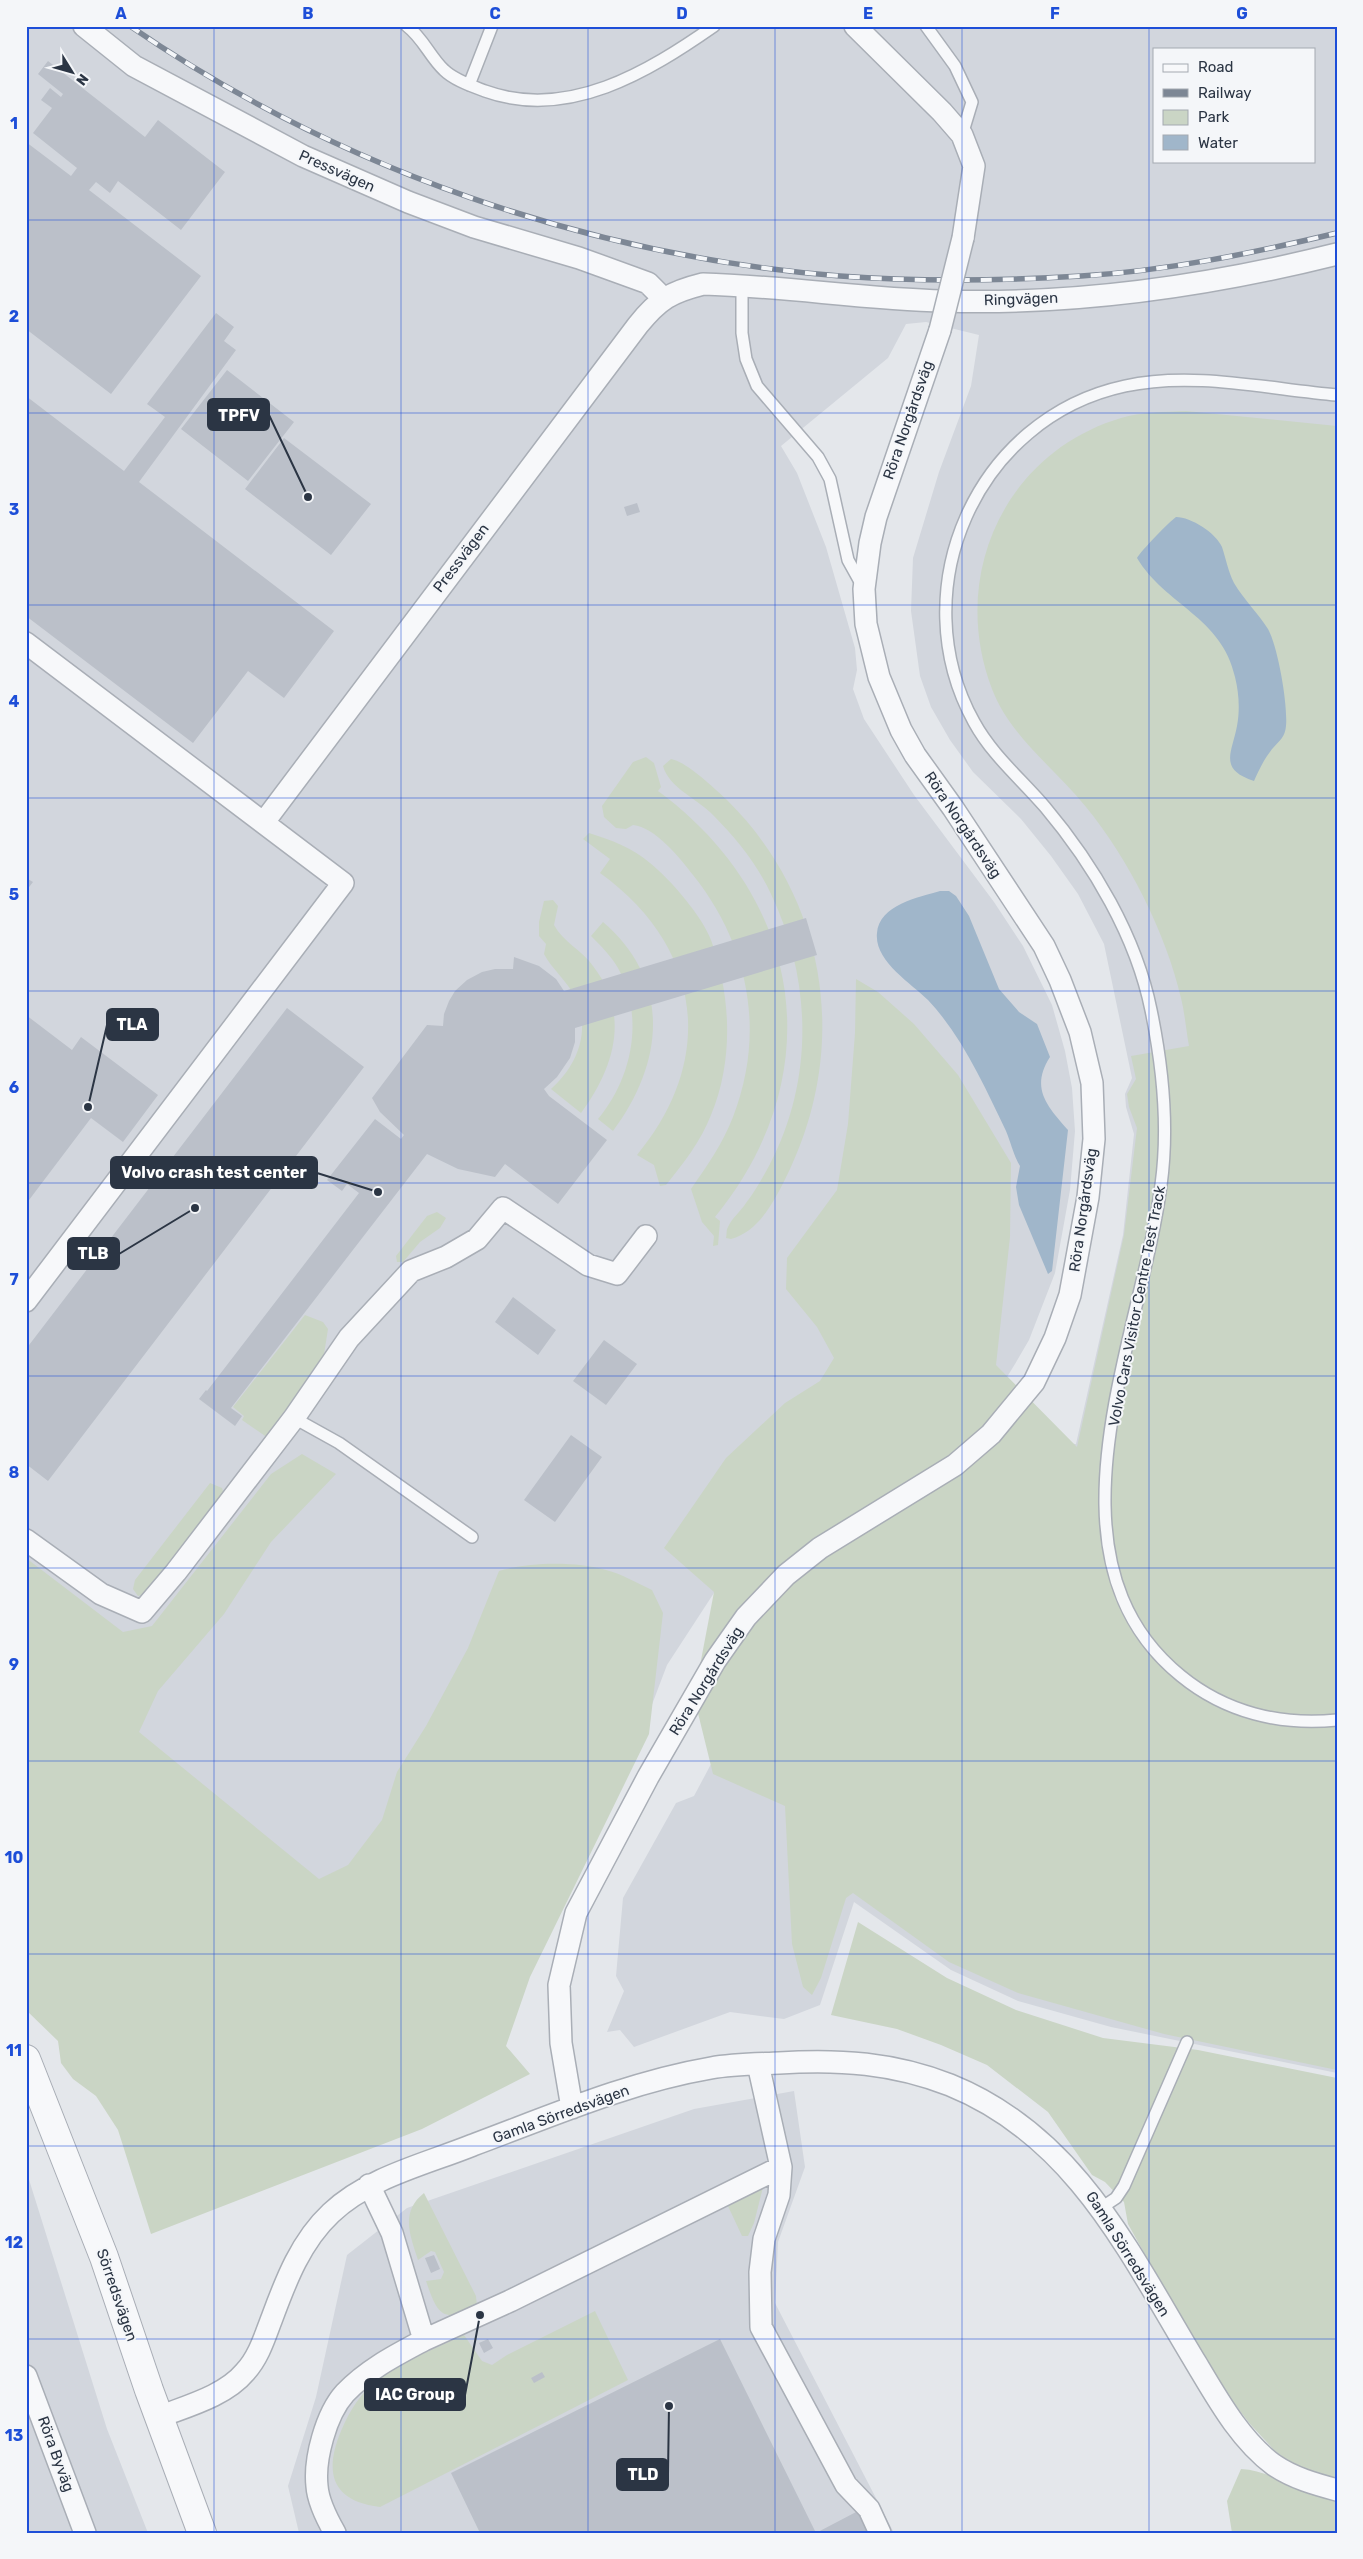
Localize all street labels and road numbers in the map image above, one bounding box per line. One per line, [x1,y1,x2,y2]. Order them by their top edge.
street label: Pressvägen [296,146,378,196]
street label: Ringvägen [984,289,1058,309]
street label: Röra Norgårdsväg [879,358,937,482]
street label: Pressvägen [429,520,493,596]
street label: Röra Norgårdsväg [921,768,1005,882]
street label: Röra Norgårdsväg [1065,1147,1101,1273]
street label: Volvo Cars Visitor Centre Test Track [1105,1184,1169,1428]
street label: Röra Norgårdsväg [665,1623,747,1739]
street label: Gamla Sörredsvägen [490,2081,632,2147]
street label: Gamla Sörredsvägen [1082,2188,1174,2320]
street label: Sörredsvägen [93,2246,141,2344]
street label: Röra Byväg [34,2414,78,2494]

